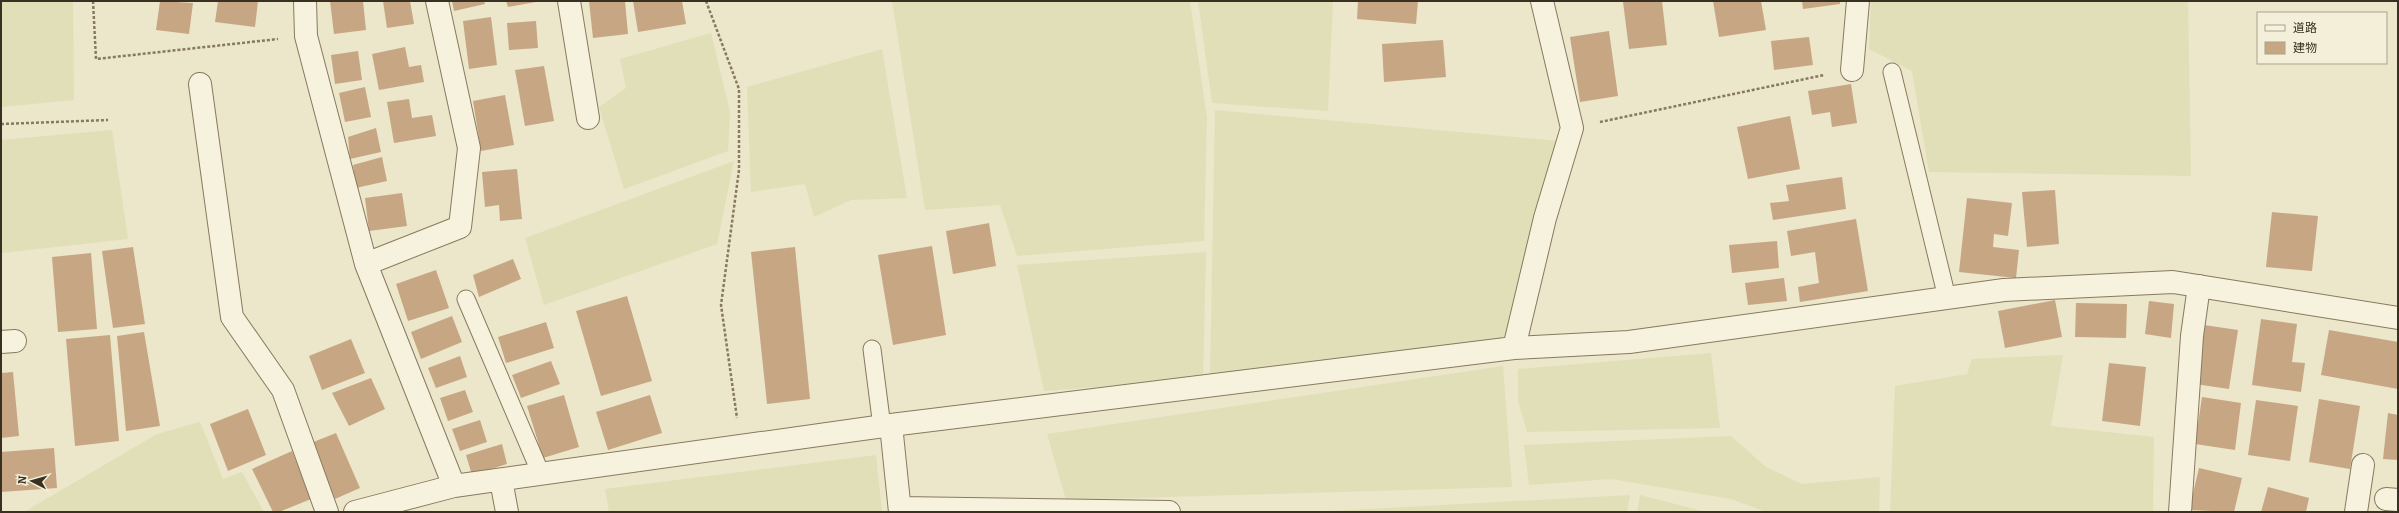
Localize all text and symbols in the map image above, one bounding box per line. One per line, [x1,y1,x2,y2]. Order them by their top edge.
legend [2257,12,2387,64]
text: 道路 [2293,21,2317,35]
text: 建物 [2293,41,2317,55]
north arrow [12,461,52,501]
text: N [16,475,30,485]

